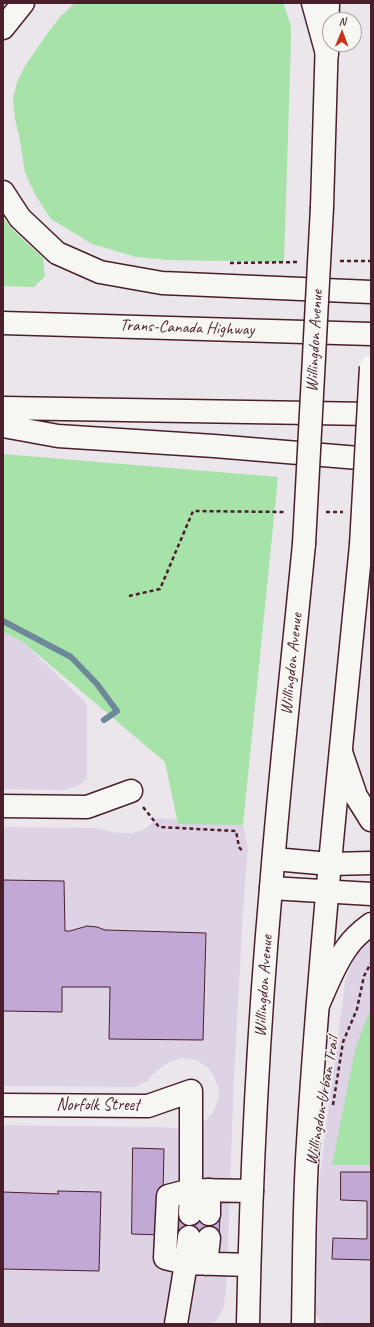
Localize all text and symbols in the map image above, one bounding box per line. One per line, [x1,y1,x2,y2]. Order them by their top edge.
north arrow [322,12,362,52]
text: N [339,14,346,28]
street label: Willingdon Avenue [302,290,328,392]
street label: Trans-Canada Highway [119,315,255,341]
street label: Willingdon Avenue [277,612,307,716]
street label: Willingdon Avenue [250,934,278,1038]
street label: Willingdon Urban Trail [302,1035,344,1167]
street label: Norfolk Street [56,1096,140,1116]

